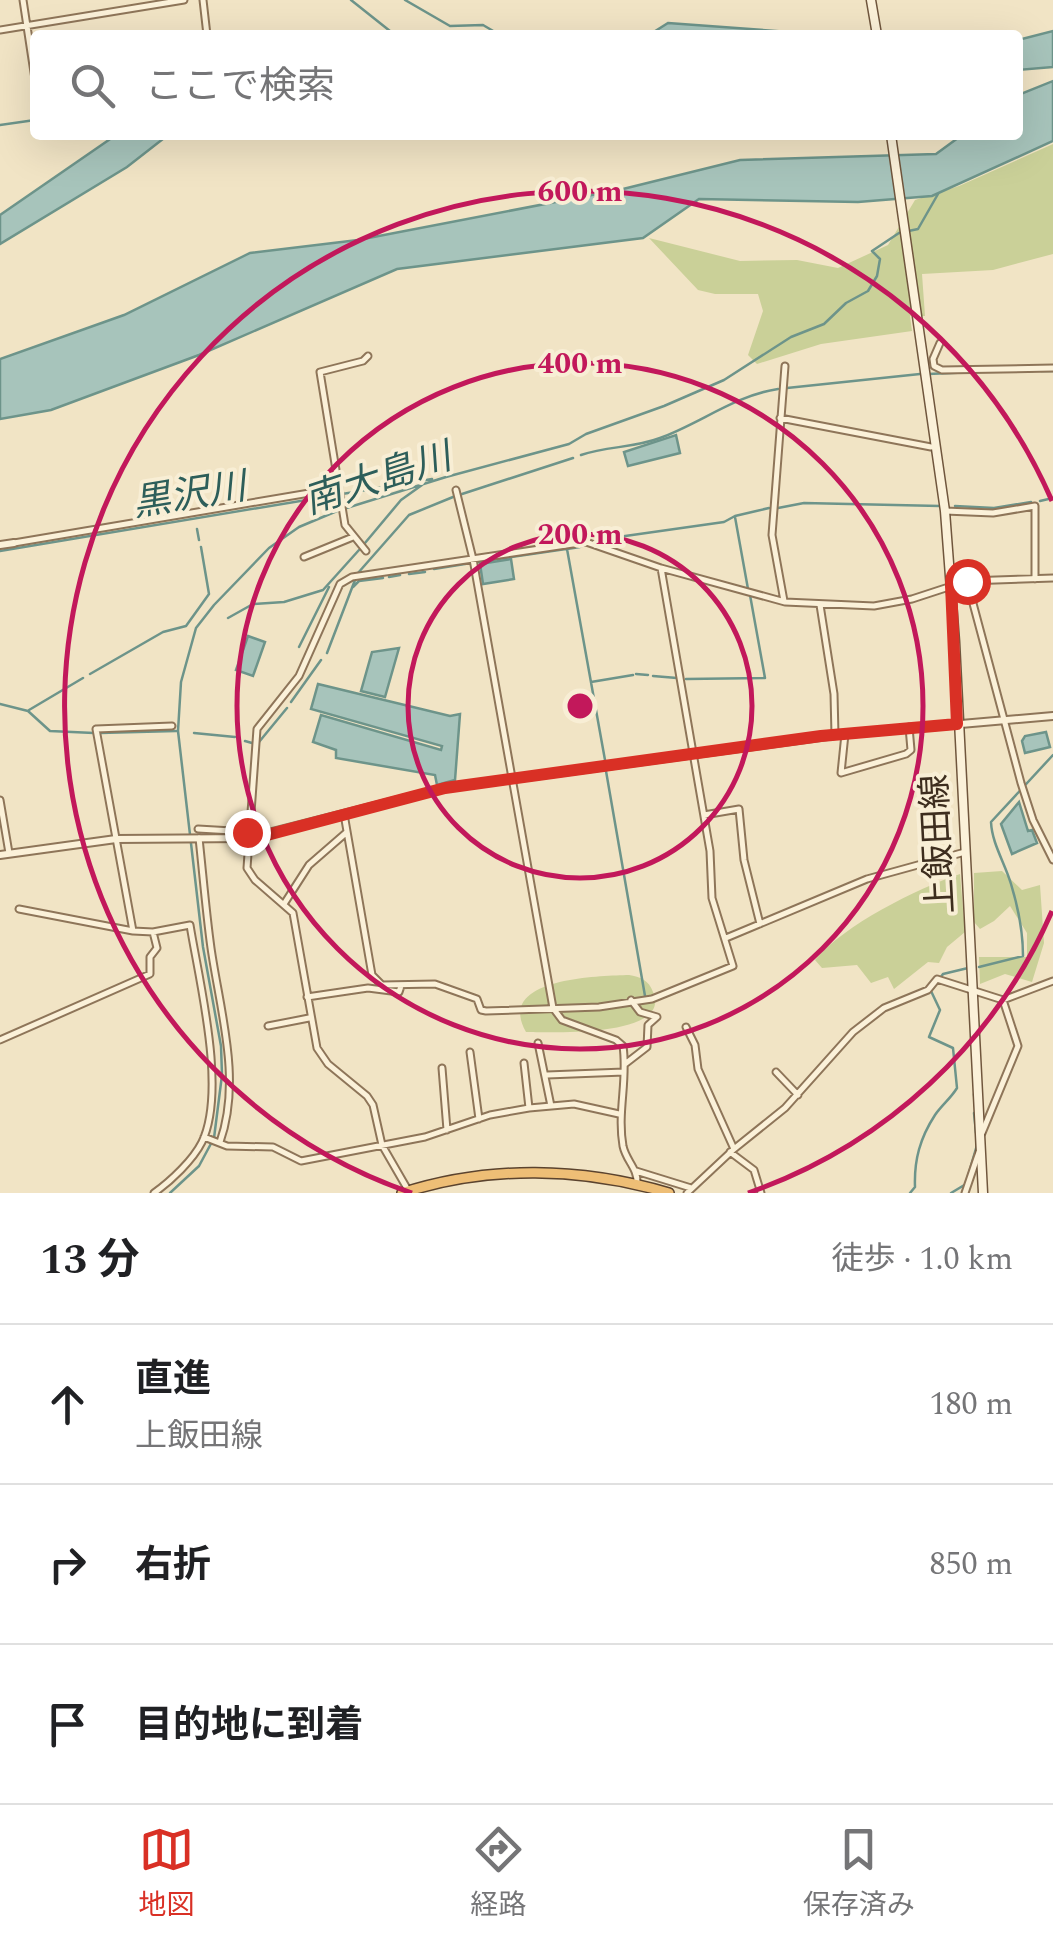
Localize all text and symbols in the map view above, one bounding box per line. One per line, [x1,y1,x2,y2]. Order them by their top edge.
search box [30,30,1023,140]
icon: search [65,58,120,113]
text: ここで検索 [145,58,335,116]
text: 600 m [537,169,623,215]
text: 400 m [537,341,623,387]
water label: 南大島川 [296,428,463,531]
water label: 黒沢川 [128,458,254,534]
text: 200 m [537,512,623,558]
route start [945,559,991,605]
centre of rings [562,688,598,724]
street label: 上飯田線 [908,773,969,915]
route end [225,810,271,856]
text: 13 分 [40,1229,140,1292]
text: 徒歩 · 1.0 km [832,1235,1013,1284]
text: 直進 [135,1351,211,1409]
icon: ahead [40,1377,95,1432]
text: 180 m [929,1380,1013,1429]
text: 上飯田線 [135,1412,263,1461]
icon: right [40,1537,95,1592]
text: 右折 [135,1537,211,1595]
text: 850 m [929,1540,1013,1589]
icon: arrive [40,1697,95,1752]
text: 目的地に到着 [135,1697,363,1755]
tab: 地図 [138,1822,194,1927]
tab: 経路 [470,1822,527,1927]
tab: 保存済み [803,1822,915,1927]

